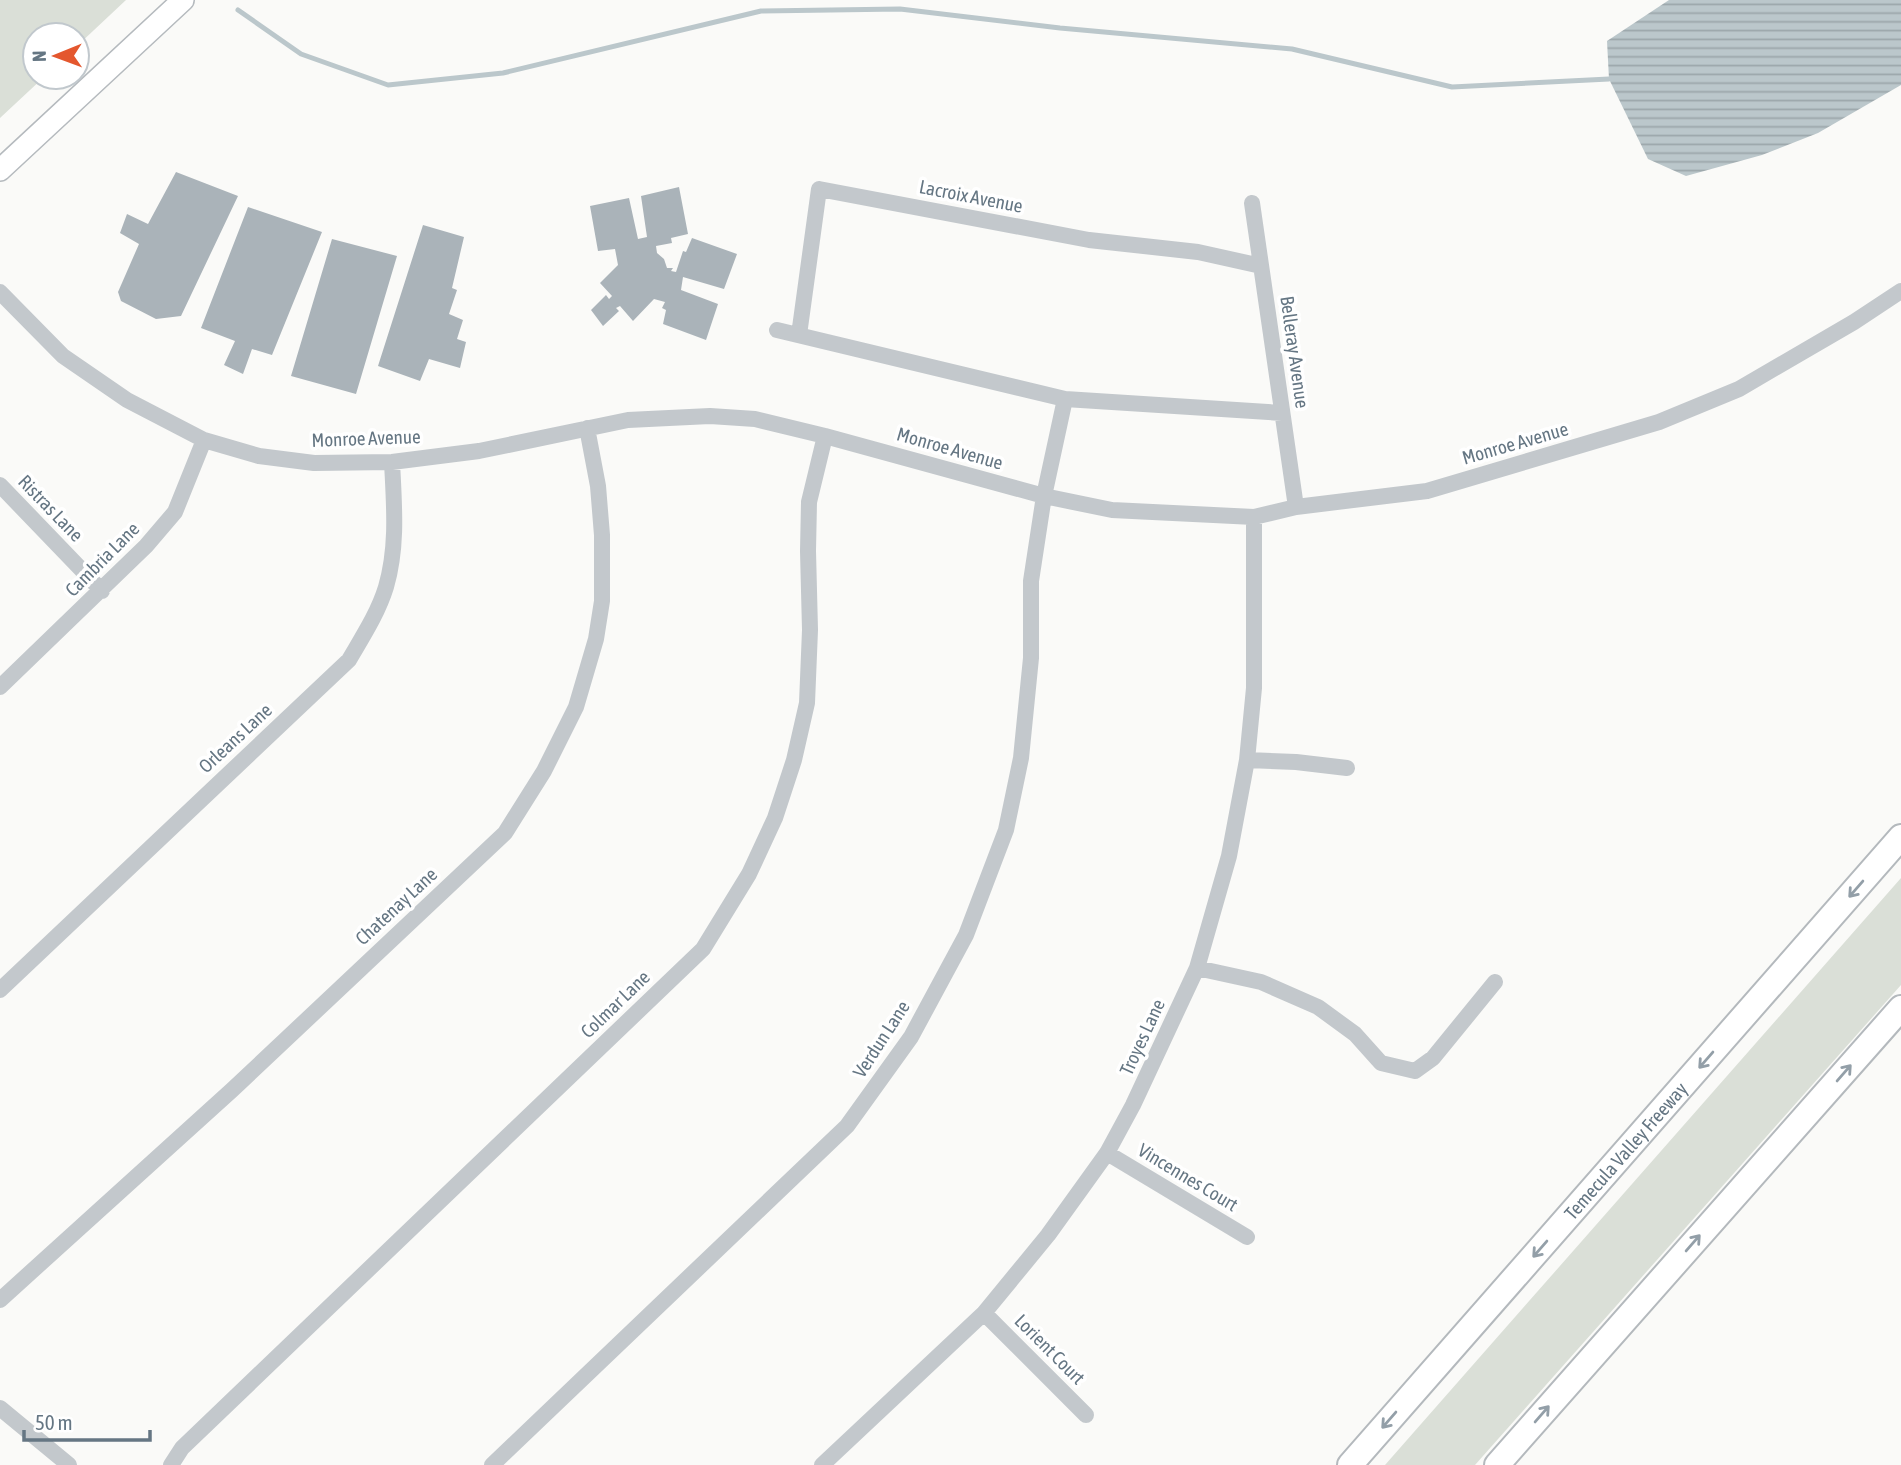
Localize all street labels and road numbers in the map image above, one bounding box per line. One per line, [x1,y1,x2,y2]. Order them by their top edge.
street label: Lacroix Avenue [917,175,1025,217]
street label: Belleray Avenue [1276,294,1314,410]
street label: Monroe Avenue [1459,417,1571,469]
street label: Monroe Avenue [894,422,1006,474]
street label: Monroe Avenue [311,425,421,451]
street label: Ristras Lane [14,470,88,546]
street label: Cambria Lane [60,517,144,601]
street label: Orleans Lane [194,699,276,777]
street label: Chatenay Lane [351,863,441,949]
street label: Colmar Lane [576,966,654,1042]
street label: Troyes Lane [1115,996,1169,1078]
street label: Verdun Lane [848,997,914,1081]
street label: Temecula Valley Freeway [1560,1078,1692,1224]
street label: Vincennes Court [1134,1139,1242,1215]
street label: Lorient Court [1011,1310,1089,1388]

